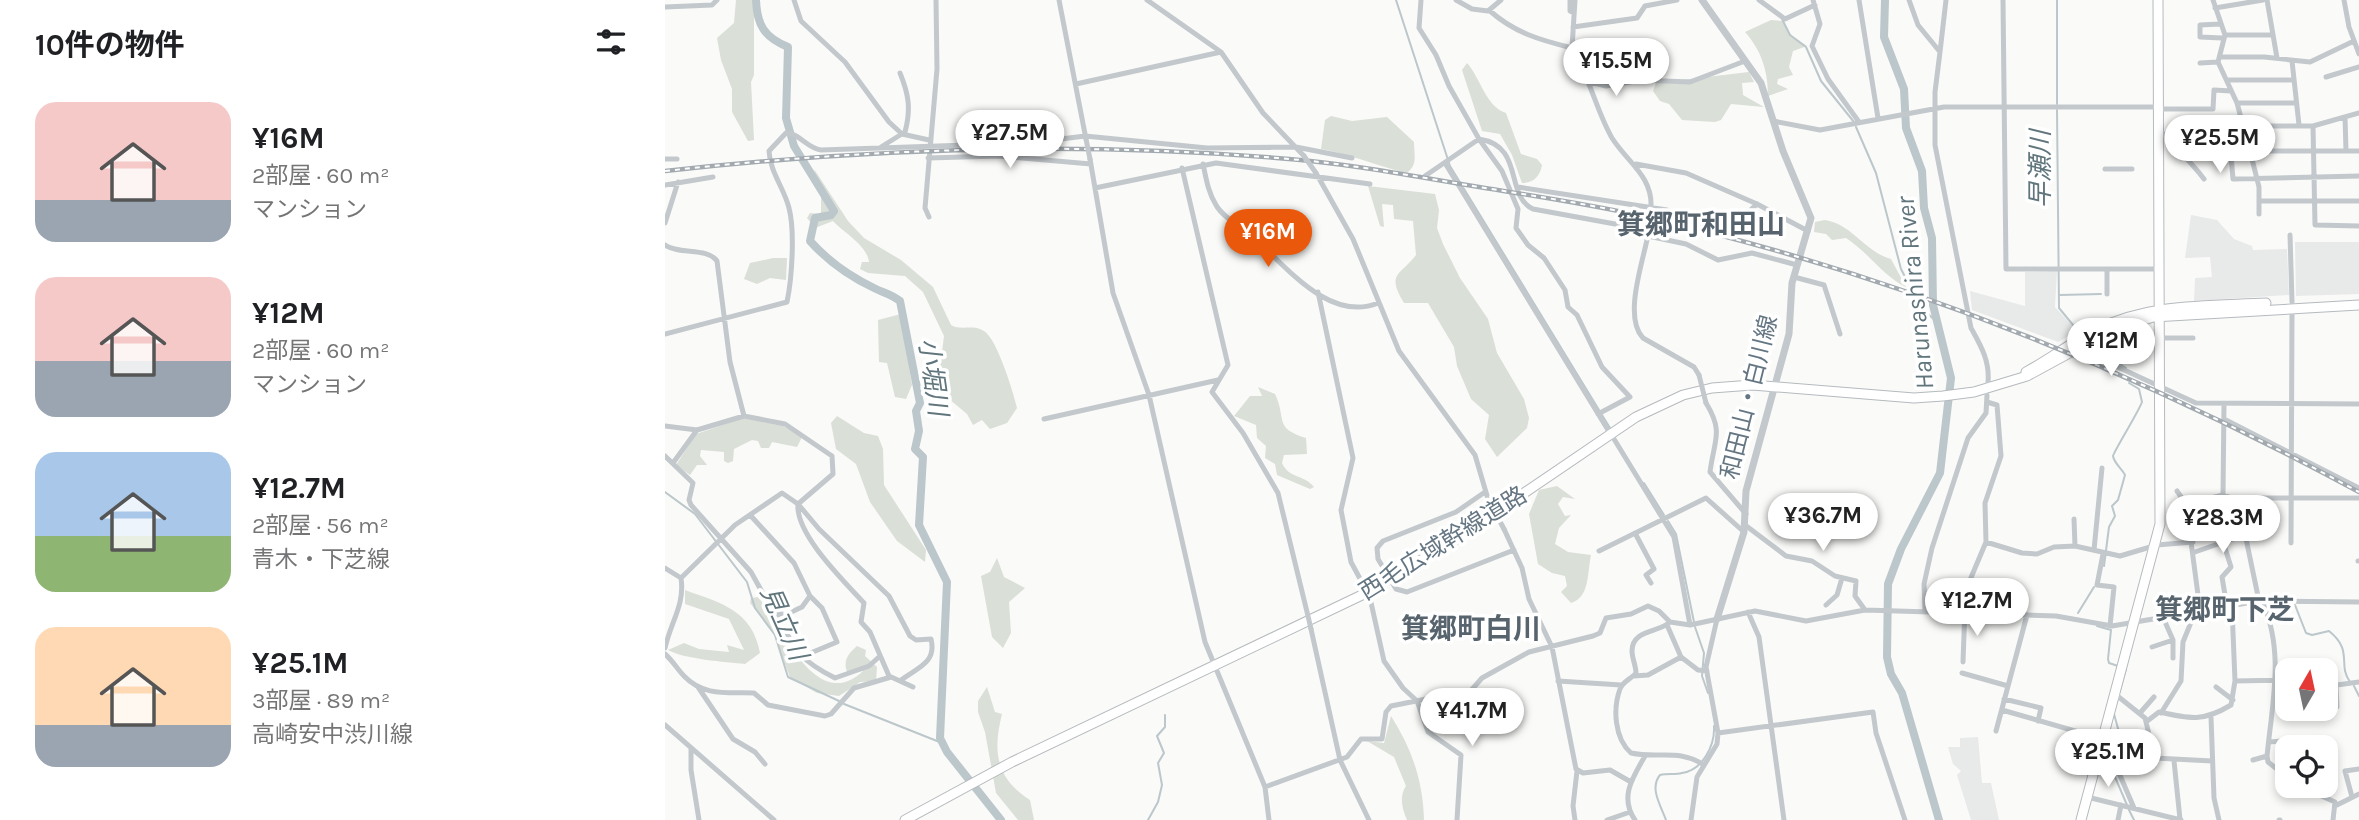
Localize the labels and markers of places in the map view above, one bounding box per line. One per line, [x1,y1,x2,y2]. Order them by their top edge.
pin: ¥15.5M [1559,38,1673,98]
pin: ¥27.5M [953,110,1067,170]
pin: ¥25.5M [2163,116,2277,175]
pin: ¥16M [1227,210,1309,269]
pin: ¥12M [2070,318,2152,378]
pin: ¥36.7M [1766,494,1880,553]
pin: ¥28.3M [2166,496,2280,555]
pin: ¥12.7M [1920,578,2034,638]
pin: ¥41.7M [1415,688,1529,748]
pin: ¥25.1M [2051,730,2165,789]

